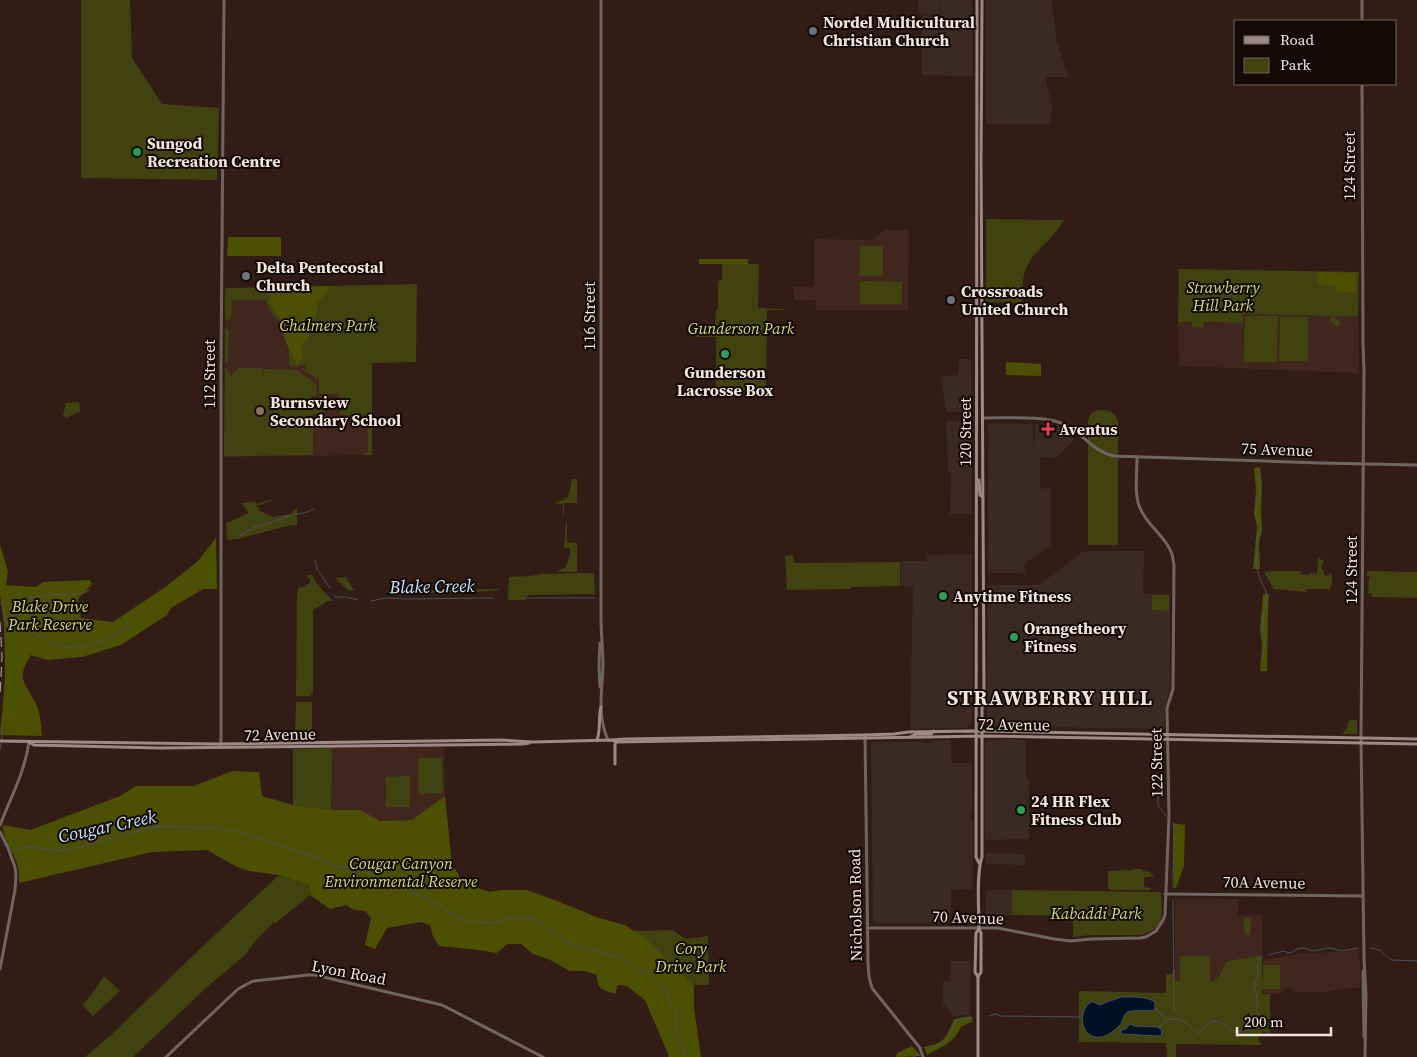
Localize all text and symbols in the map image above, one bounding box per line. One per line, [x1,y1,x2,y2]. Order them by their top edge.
place label: Nordel Multicultural Christian Church [823,11,975,51]
legend [1234,20,1397,85]
marker: Nordel Multicultural Christian Church [807,25,819,37]
text: Road [1280,29,1314,50]
text: Park [1280,54,1312,75]
street label: 124 Street [1338,131,1360,201]
place label: Sungod Recreation Centre [147,132,281,172]
marker: Sungod Recreation Centre [131,146,143,158]
place label: Delta Pentecostal Church [256,256,384,296]
marker: Delta Pentecostal Church [240,270,252,282]
park label: Strawberry Hill Park [1186,276,1260,316]
place label: Crossroads United Church [961,280,1069,320]
street label: 116 Street [578,281,600,351]
marker: Crossroads United Church [945,294,957,306]
park label: Chalmers Park [280,314,377,336]
park label: Gunderson Park [688,317,795,339]
street label: 112 Street [198,339,220,409]
marker: Gunderson Lacrosse Box [719,348,731,360]
place label: Gunderson Lacrosse Box [677,361,773,401]
place label: Burnsview Secondary School [270,391,401,431]
street label: 120 Street [954,397,976,467]
marker: Burnsview Secondary School [254,405,266,417]
place label: Aventus [1059,418,1118,440]
marker: Aventus [1041,422,1055,436]
street label: 75 Avenue [1241,437,1313,461]
street label: 124 Street [1340,535,1362,605]
water label: Blake Creek [388,573,475,599]
place label: Anytime Fitness [953,585,1071,607]
marker: Anytime Fitness [937,590,949,602]
park label: Blake Drive Park Reserve [7,595,92,635]
place label: Orangetheory Fitness [1024,617,1127,657]
marker: Orangetheory Fitness [1008,631,1020,643]
district label: STRAWBERRY HILL [947,683,1153,712]
street label: 72 Avenue [978,712,1050,736]
street label: 72 Avenue [244,722,316,746]
street label: 122 Street [1144,727,1168,798]
place label: 24 HR Flex Fitness Club [1031,790,1122,830]
water label: Cougar Creek [56,803,159,849]
marker: 24 HR Flex Fitness Club [1015,804,1027,816]
street label: Nicholson Road [843,849,867,961]
park label: Cougar Canyon Environmental Reserve [323,852,478,892]
street label: 70A Avenue [1222,870,1306,894]
park label: Kabaddi Park [1049,902,1142,924]
street label: 70 Avenue [932,905,1004,929]
park label: Cory Drive Park [655,937,727,977]
street label: Lyon Road [310,954,388,990]
scale bar [1237,1004,1331,1036]
text: 200 m [1244,1011,1284,1032]

